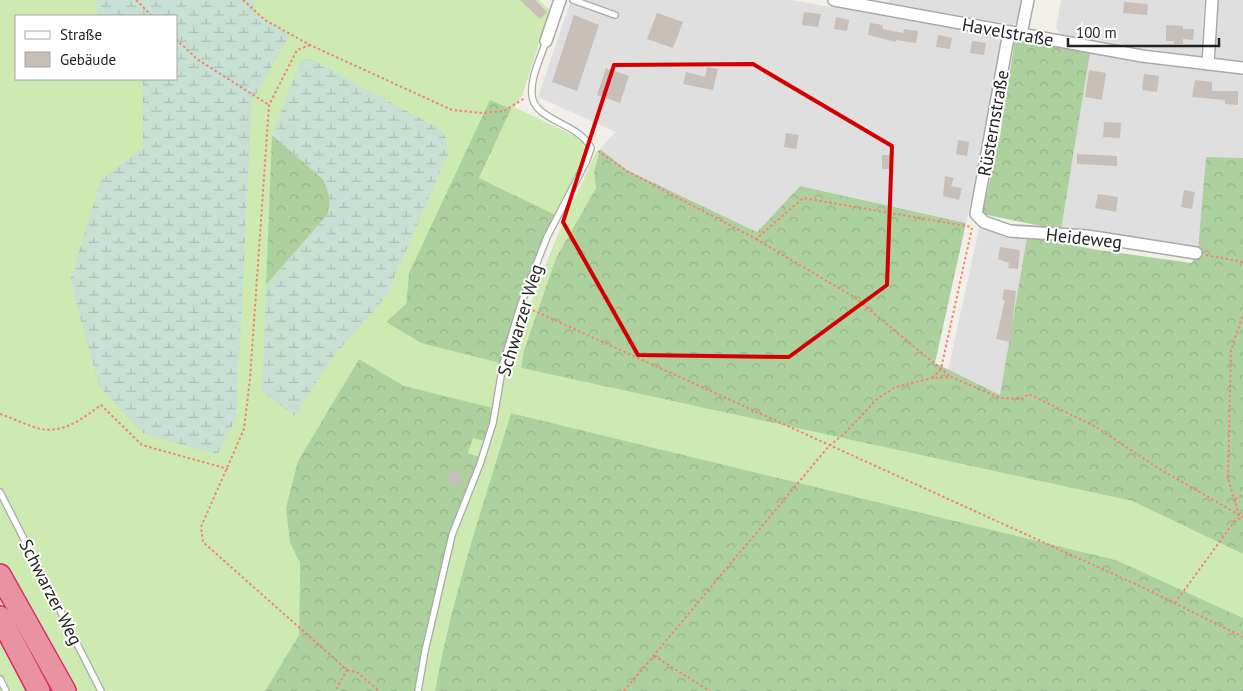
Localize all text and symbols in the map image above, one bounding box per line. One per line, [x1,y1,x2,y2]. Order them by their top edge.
street label: Havelstraße [960,13,1056,51]
legend [15,15,178,80]
scale bar [1068,15,1219,47]
text: 100 m [1076,23,1117,42]
text: Straße [60,25,102,44]
text: Gebäude [60,50,116,69]
street label: Rüsternstraße [972,68,1014,178]
street label: Heideweg [1045,223,1123,253]
street label: Schwarzer Weg [492,261,548,379]
street label: Schwarzer Weg [14,535,88,649]

